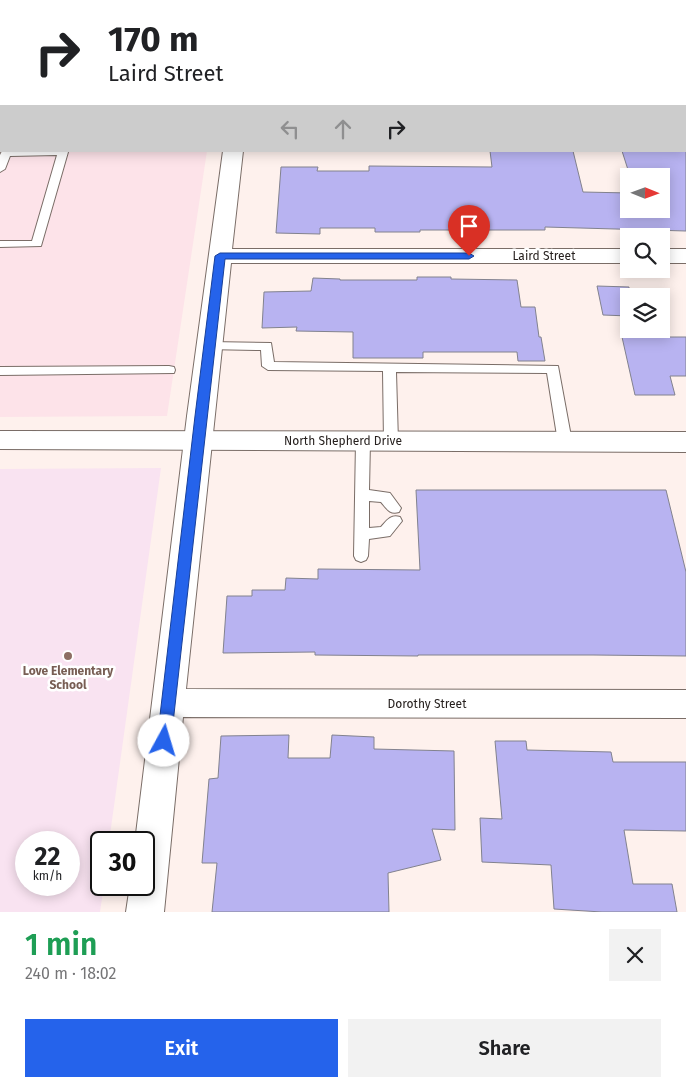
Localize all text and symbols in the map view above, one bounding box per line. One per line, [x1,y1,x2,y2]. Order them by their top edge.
text: 170 m [108,18,199,60]
icon: right [25,20,90,85]
text: Laird Street [108,60,223,87]
icon: left [276,115,304,143]
icon: ahead [329,115,357,143]
icon: right [382,115,410,143]
north arrow [620,168,670,218]
map controls [620,168,670,338]
pin [448,205,490,256]
icon: arrive [455,212,483,240]
button: search [620,228,670,278]
street label: Laird Street [513,249,576,263]
button: layers [620,288,670,338]
street label: North Shepherd Drive [284,434,402,448]
marker: Love Elementary School [62,650,74,662]
place label: Love Elementary School [23,664,114,692]
street label: Dorothy Street [388,697,467,711]
position arrow [137,714,189,766]
speed limit sign: 30 [90,831,155,896]
text: 22 [35,842,60,872]
text: km/h [33,869,62,883]
text: 1 min [25,927,97,963]
button: close [609,929,661,981]
text: 240 m · 18:02 [25,964,116,983]
button: Exit [25,1019,338,1077]
button: Share [348,1019,661,1077]

